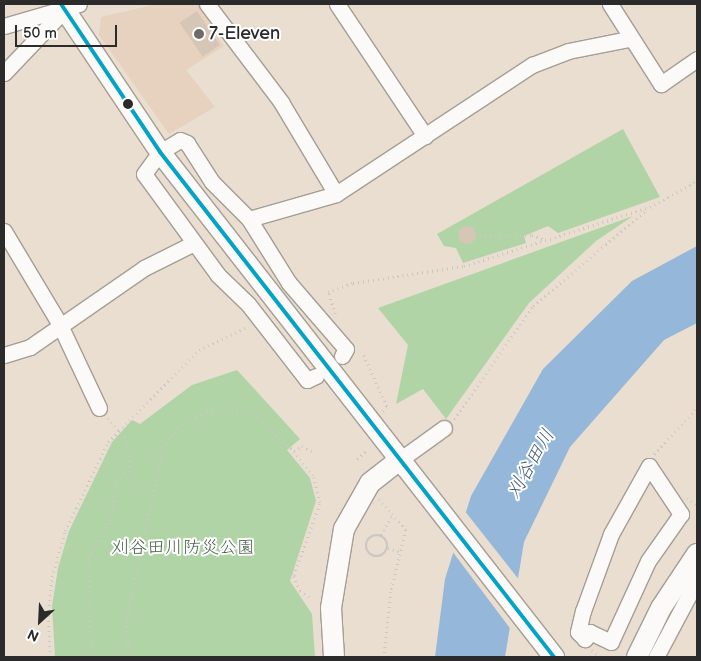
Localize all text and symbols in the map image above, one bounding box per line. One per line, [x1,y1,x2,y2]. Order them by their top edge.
scale bar [18,15,120,47]
place label: 7-Eleven [209,23,280,45]
text: 50 m [23,24,57,43]
marker: 7-Eleven [193,28,205,40]
unlabelled marker [123,99,133,109]
water label: 刈谷田川 [502,425,560,503]
park label: 刈谷田川防災公園 [111,537,255,559]
north arrow [15,596,65,646]
text: N [25,625,42,645]

